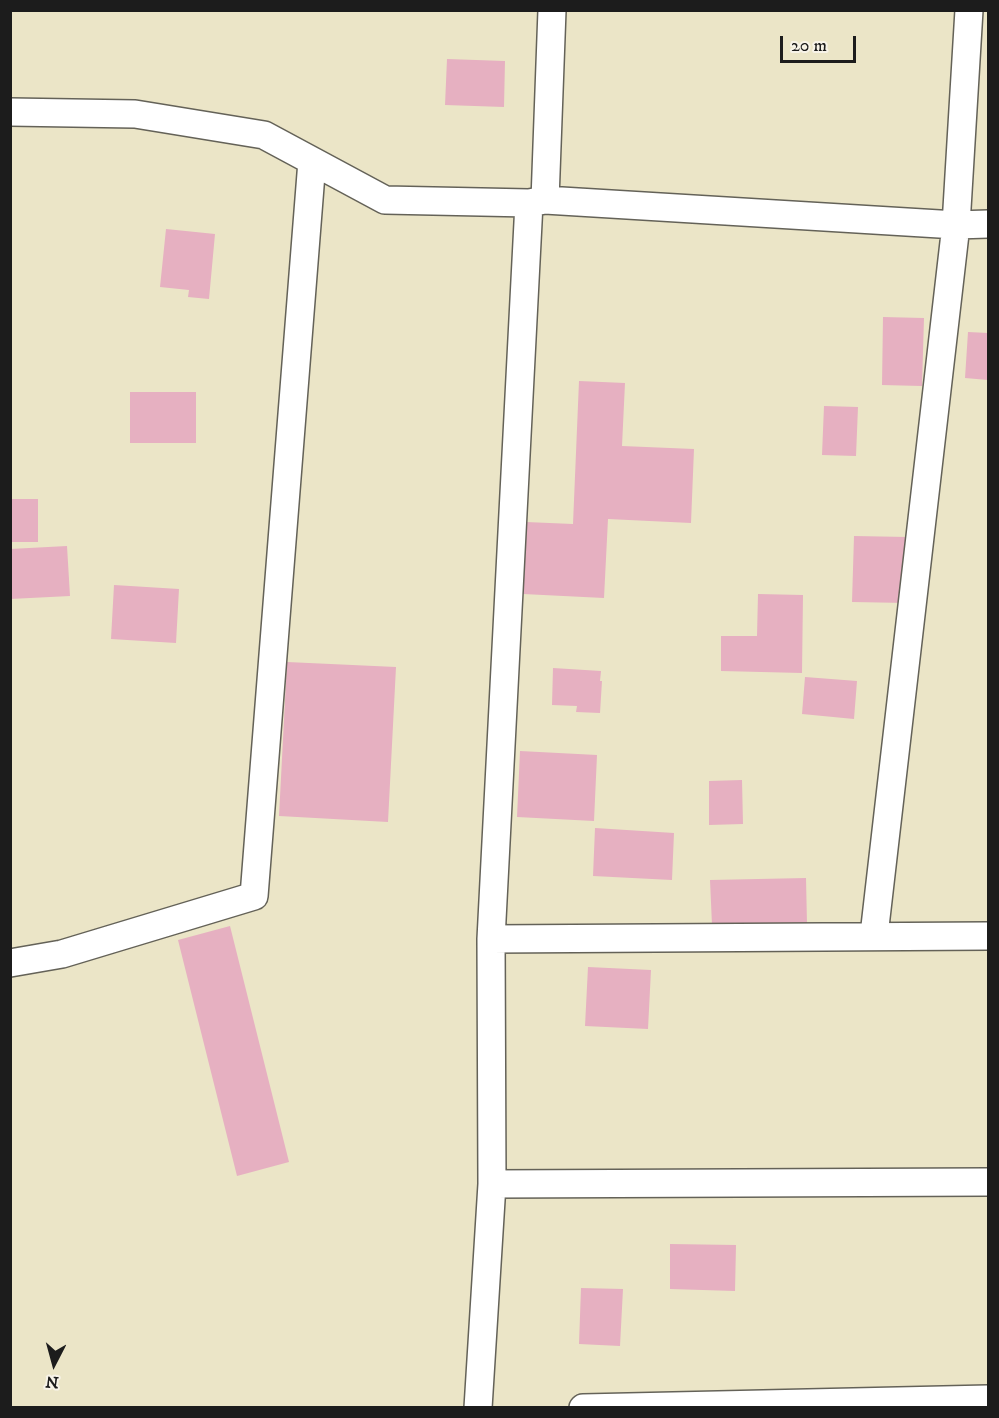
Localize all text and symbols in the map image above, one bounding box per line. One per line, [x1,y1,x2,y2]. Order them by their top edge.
scale bar [783,24,860,62]
text: 20 m [791,35,827,57]
north arrow [24,1334,84,1394]
text: N [45,1371,60,1393]

